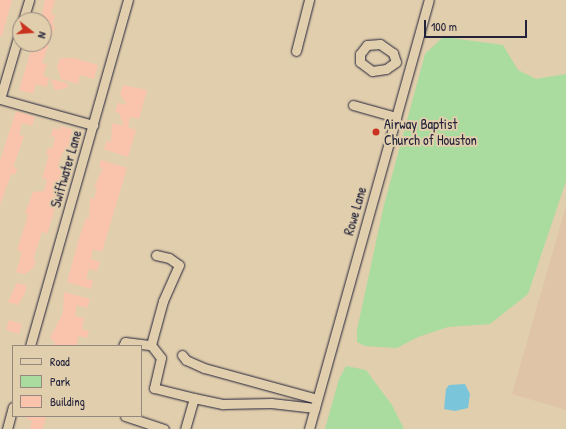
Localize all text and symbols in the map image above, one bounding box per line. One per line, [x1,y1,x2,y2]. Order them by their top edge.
north arrow [12,12,52,52]
scale bar [426,12,529,38]
text: 100 m [431,18,457,35]
text: N [35,30,50,40]
place label: Airway Baptist Church of Houston [384,116,477,148]
marker: Airway Baptist Church of Houston [371,127,381,137]
street label: Swiftwater Lane [47,128,85,210]
street label: Rowe Lane [340,185,370,237]
legend [12,345,142,417]
text: Road [50,353,70,370]
text: Park [50,373,70,390]
text: Building [50,393,85,410]

